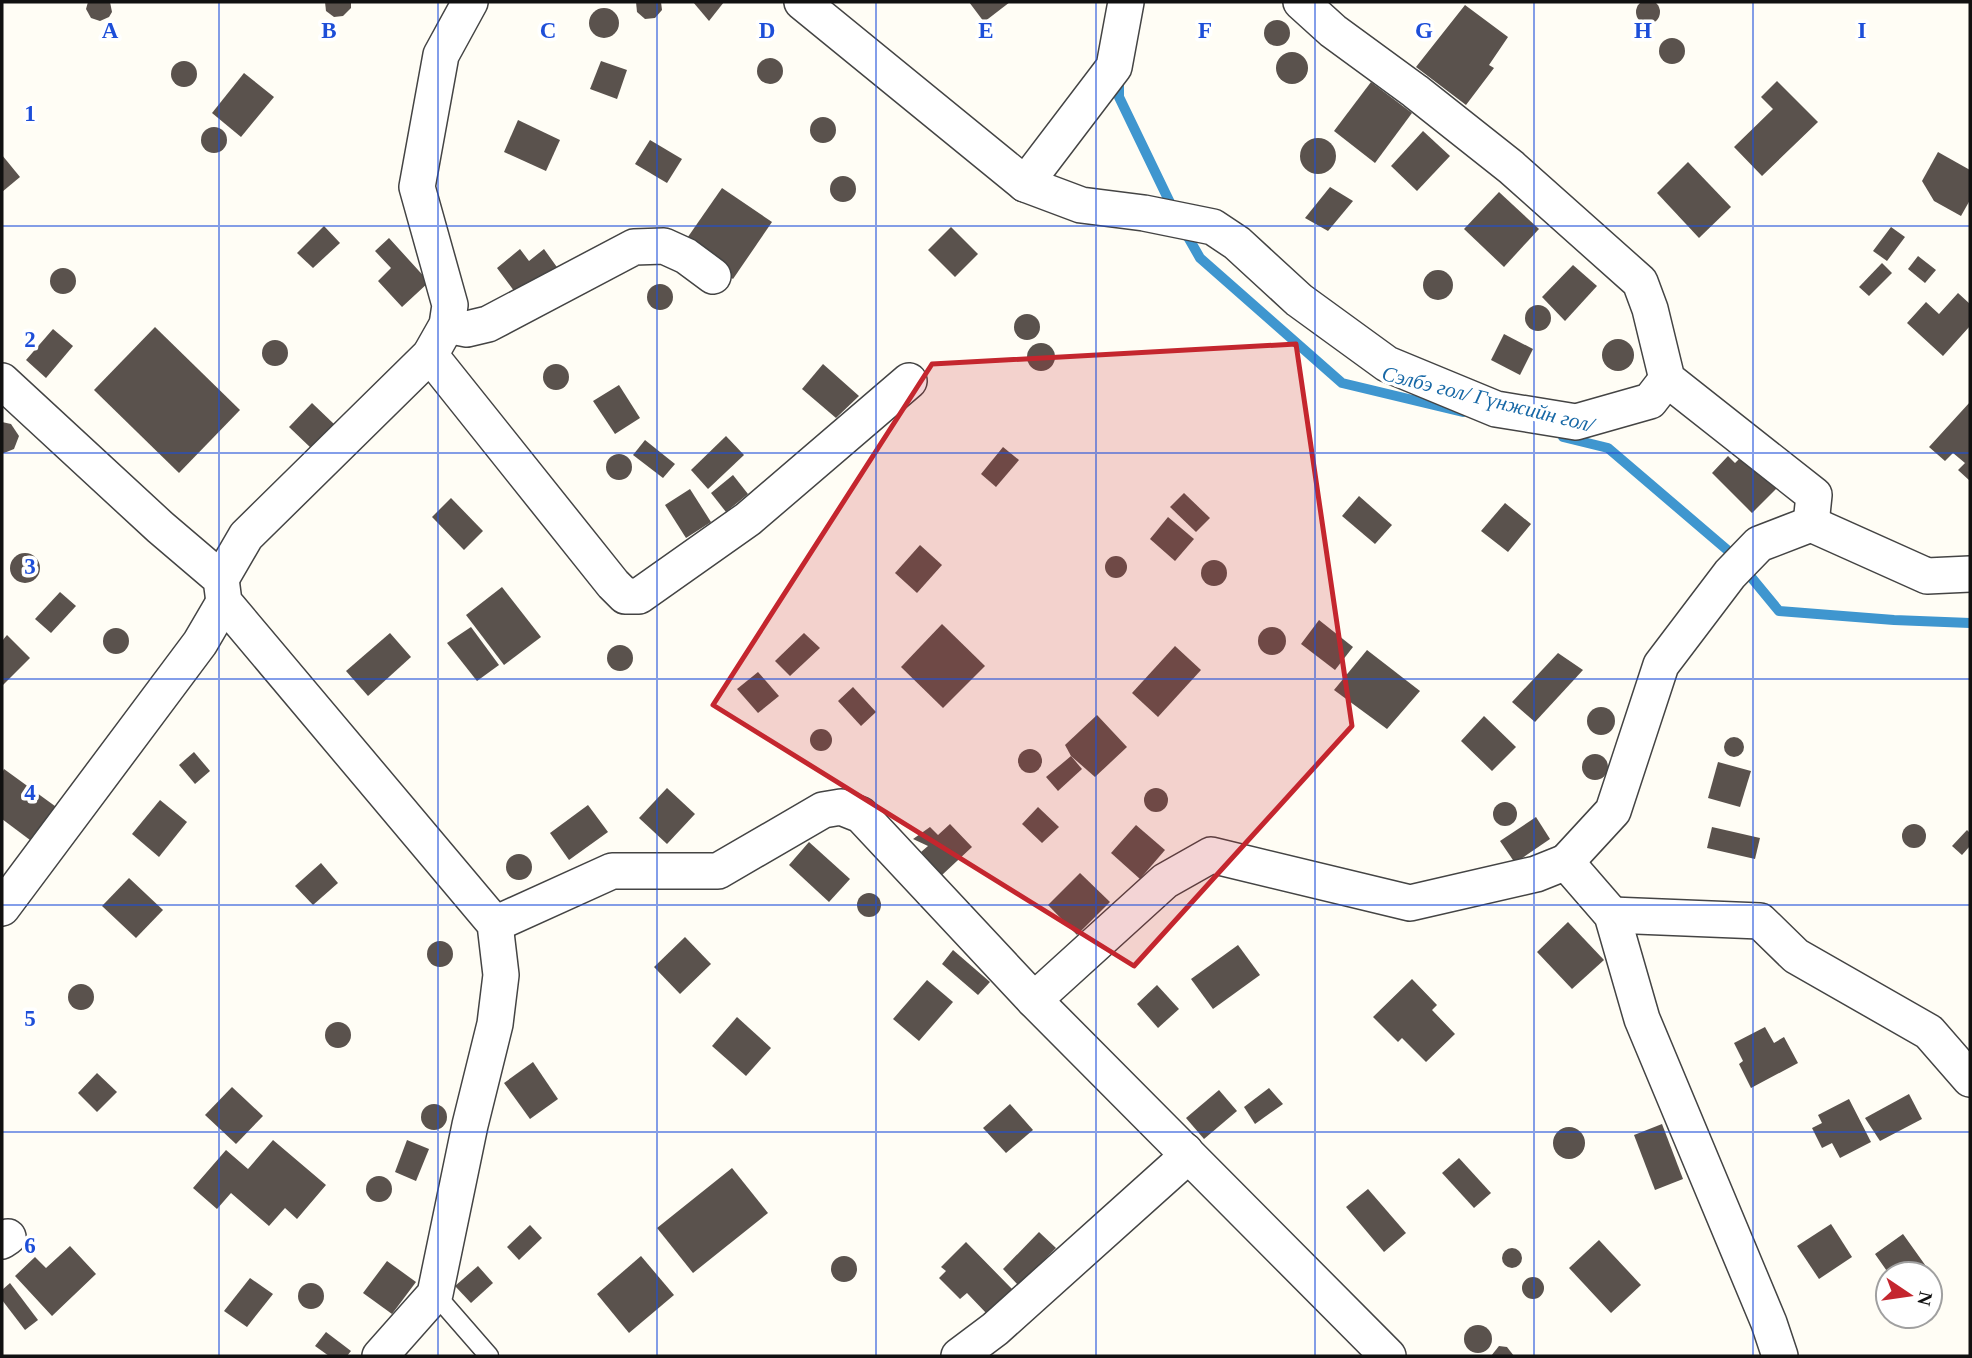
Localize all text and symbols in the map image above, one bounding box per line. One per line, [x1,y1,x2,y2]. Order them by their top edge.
text: A [102,18,119,43]
text: B [321,18,337,43]
text: C [540,18,556,43]
text: D [759,18,775,43]
text: E [978,18,994,43]
text: F [1198,18,1212,43]
text: G [1415,18,1433,43]
text: H [1634,18,1652,43]
text: I [1858,18,1867,43]
text: 1 [24,101,36,126]
text: 2 [24,327,36,352]
water label: Сэлбэ гол/ Гүнжийн гол/ [1379,361,1599,438]
text: 3 [24,554,36,579]
text: 4 [24,780,36,805]
text: 5 [24,1006,36,1031]
text: 6 [24,1233,36,1258]
north arrow [1874,1260,1944,1330]
text: N [1913,1290,1937,1308]

